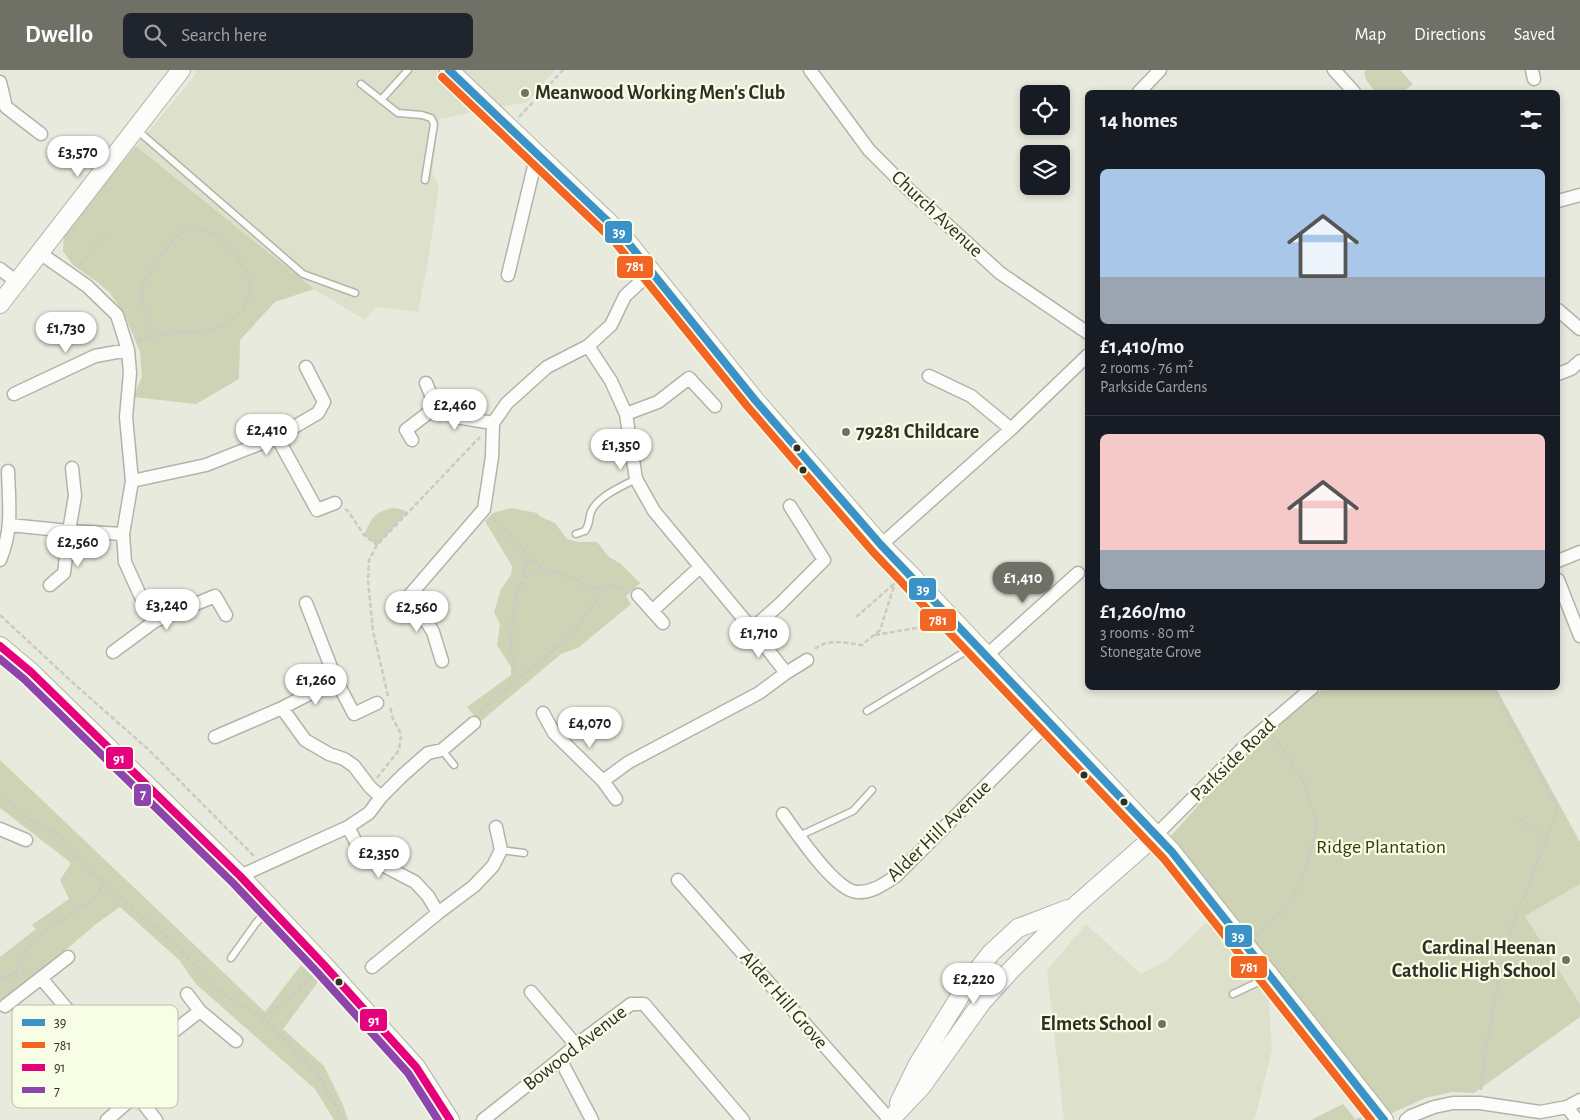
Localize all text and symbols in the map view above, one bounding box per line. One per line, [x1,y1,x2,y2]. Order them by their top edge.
search box [123,13,473,58]
icon: search [141,21,169,49]
text: Dwello [25,23,93,47]
text: Search here [181,26,267,45]
text: Map [1355,26,1386,44]
text: Directions [1414,26,1486,44]
text: Saved [1514,26,1555,44]
place label: Meanwood Working Men's Club [535,83,785,103]
map controls [1020,85,1070,195]
button: locate [1020,85,1070,135]
marker: Meanwood Working Men's Club [519,87,531,99]
icon: filters [1517,106,1545,134]
text: 14 homes [1100,110,1178,131]
pin: £3,570 [37,136,119,178]
text: £3,570 [58,144,98,160]
button: layers [1020,145,1070,195]
street label: Church Avenue [887,167,987,261]
icon: home [1278,201,1368,291]
line badge: 39 [604,220,633,244]
text: 39 [613,226,626,240]
line badge: 781 [616,255,654,279]
text: 781 [626,260,644,274]
pin: £1,730 [25,312,107,354]
text: £1,730 [47,320,85,336]
text: £1,410/mo [1100,336,1184,357]
text: 2 rooms · 76 m² [1100,360,1194,376]
text: Parkside Gardens [1100,379,1207,395]
pin: £2,460 [414,388,496,431]
text: £2,460 [434,397,476,413]
pin: £2,410 [226,414,308,456]
text: £2,410 [247,422,287,438]
place label: 79281 Childcare [856,422,979,442]
marker: 79281 Childcare [840,426,852,438]
pin: £1,350 [580,428,662,471]
text: £1,350 [602,437,640,453]
unlabelled marker [792,443,802,453]
unlabelled marker [798,465,808,475]
icon: home [1278,467,1368,557]
pin: £2,560 [37,526,119,568]
text: £2,560 [57,534,99,550]
pin: £1,410 [982,562,1064,604]
text: £1,410 [1004,570,1042,586]
line badge: 39 [908,577,937,601]
text: 39 [917,583,930,597]
pin: £3,240 [126,588,208,631]
pin: £2,560 [376,590,458,633]
text: £3,240 [146,597,188,613]
text: £2,560 [396,599,438,615]
text: £1,260/mo [1100,601,1186,622]
line badge: 781 [919,608,957,632]
text: 781 [929,614,947,628]
pin: £1,710 [718,616,800,659]
text: £1,710 [740,625,778,641]
text: 3 rooms · 80 m² [1100,625,1195,641]
text: Stonegate Grove [1100,644,1201,660]
pin: £1,260 [275,664,357,706]
text: £1,260 [296,672,336,688]
pin: £4,070 [549,706,631,749]
text: £4,070 [569,715,611,731]
street label: Parkside Road [1187,715,1279,805]
line badge: 91 [105,746,134,770]
text: 91 [113,752,125,766]
unlabelled marker [1079,770,1089,780]
street label: Alder Hill Avenue [883,777,995,885]
line badge: 7 [133,783,152,807]
text: 7 [140,788,146,802]
unlabelled marker [1119,797,1129,807]
pin: £2,350 [338,836,420,879]
park label: Ridge Plantation [1316,837,1446,857]
text: £2,350 [359,845,399,861]
line badge: 39 [1224,924,1253,948]
text: 39 [1232,930,1245,944]
place label: Cardinal Heenan Catholic High School [1392,938,1556,981]
street label: Alder Hill Grove [736,947,832,1053]
marker: Cardinal Heenan Catholic High School [1560,954,1572,966]
line badge: 781 [1230,955,1268,979]
text: 781 [1240,961,1258,975]
pin: £2,220 [933,962,1015,1005]
text: £2,220 [953,971,995,987]
unlabelled marker [334,977,344,987]
street label: Bowood Avenue [520,1002,630,1094]
legend [12,1005,178,1108]
line badge: 91 [359,1008,388,1032]
text: 91 [368,1014,380,1028]
place label: Elmets School [1040,1014,1152,1034]
text: 39 [54,1016,66,1030]
marker: Elmets School [1156,1018,1168,1030]
text: 781 [54,1039,71,1053]
text: 91 [54,1061,65,1075]
text: 7 [54,1084,60,1098]

